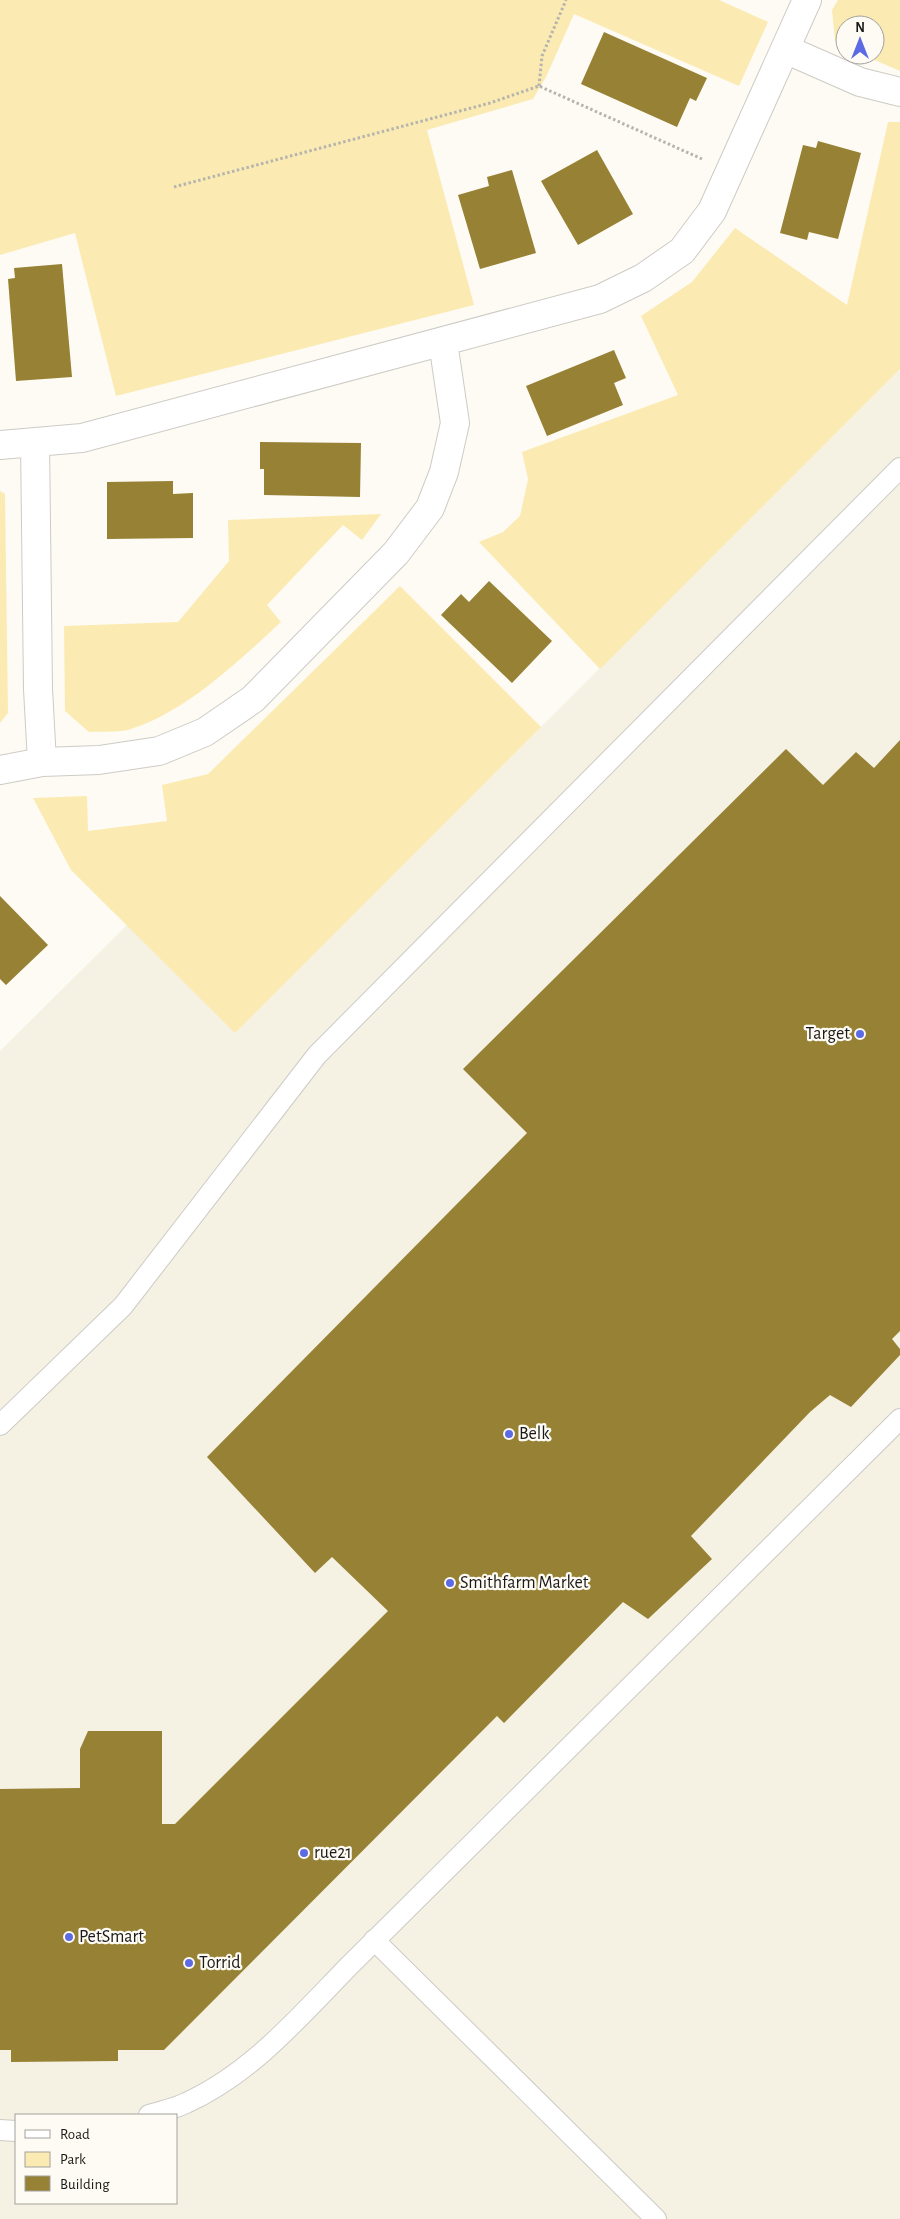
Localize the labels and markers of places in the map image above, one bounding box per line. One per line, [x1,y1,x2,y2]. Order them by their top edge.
place label: Target [806,1025,850,1043]
marker: Target [854,1028,866,1040]
place label: Belk [519,1425,550,1443]
marker: Belk [503,1428,515,1440]
place label: Smithfarm Market [460,1574,589,1592]
marker: Smithfarm Market [444,1577,456,1589]
place label: rue21 [314,1844,352,1862]
marker: rue21 [298,1847,310,1859]
place label: PetSmart [79,1928,144,1946]
marker: PetSmart [63,1931,75,1943]
place label: Torrid [199,1954,241,1972]
marker: Torrid [183,1957,195,1969]

